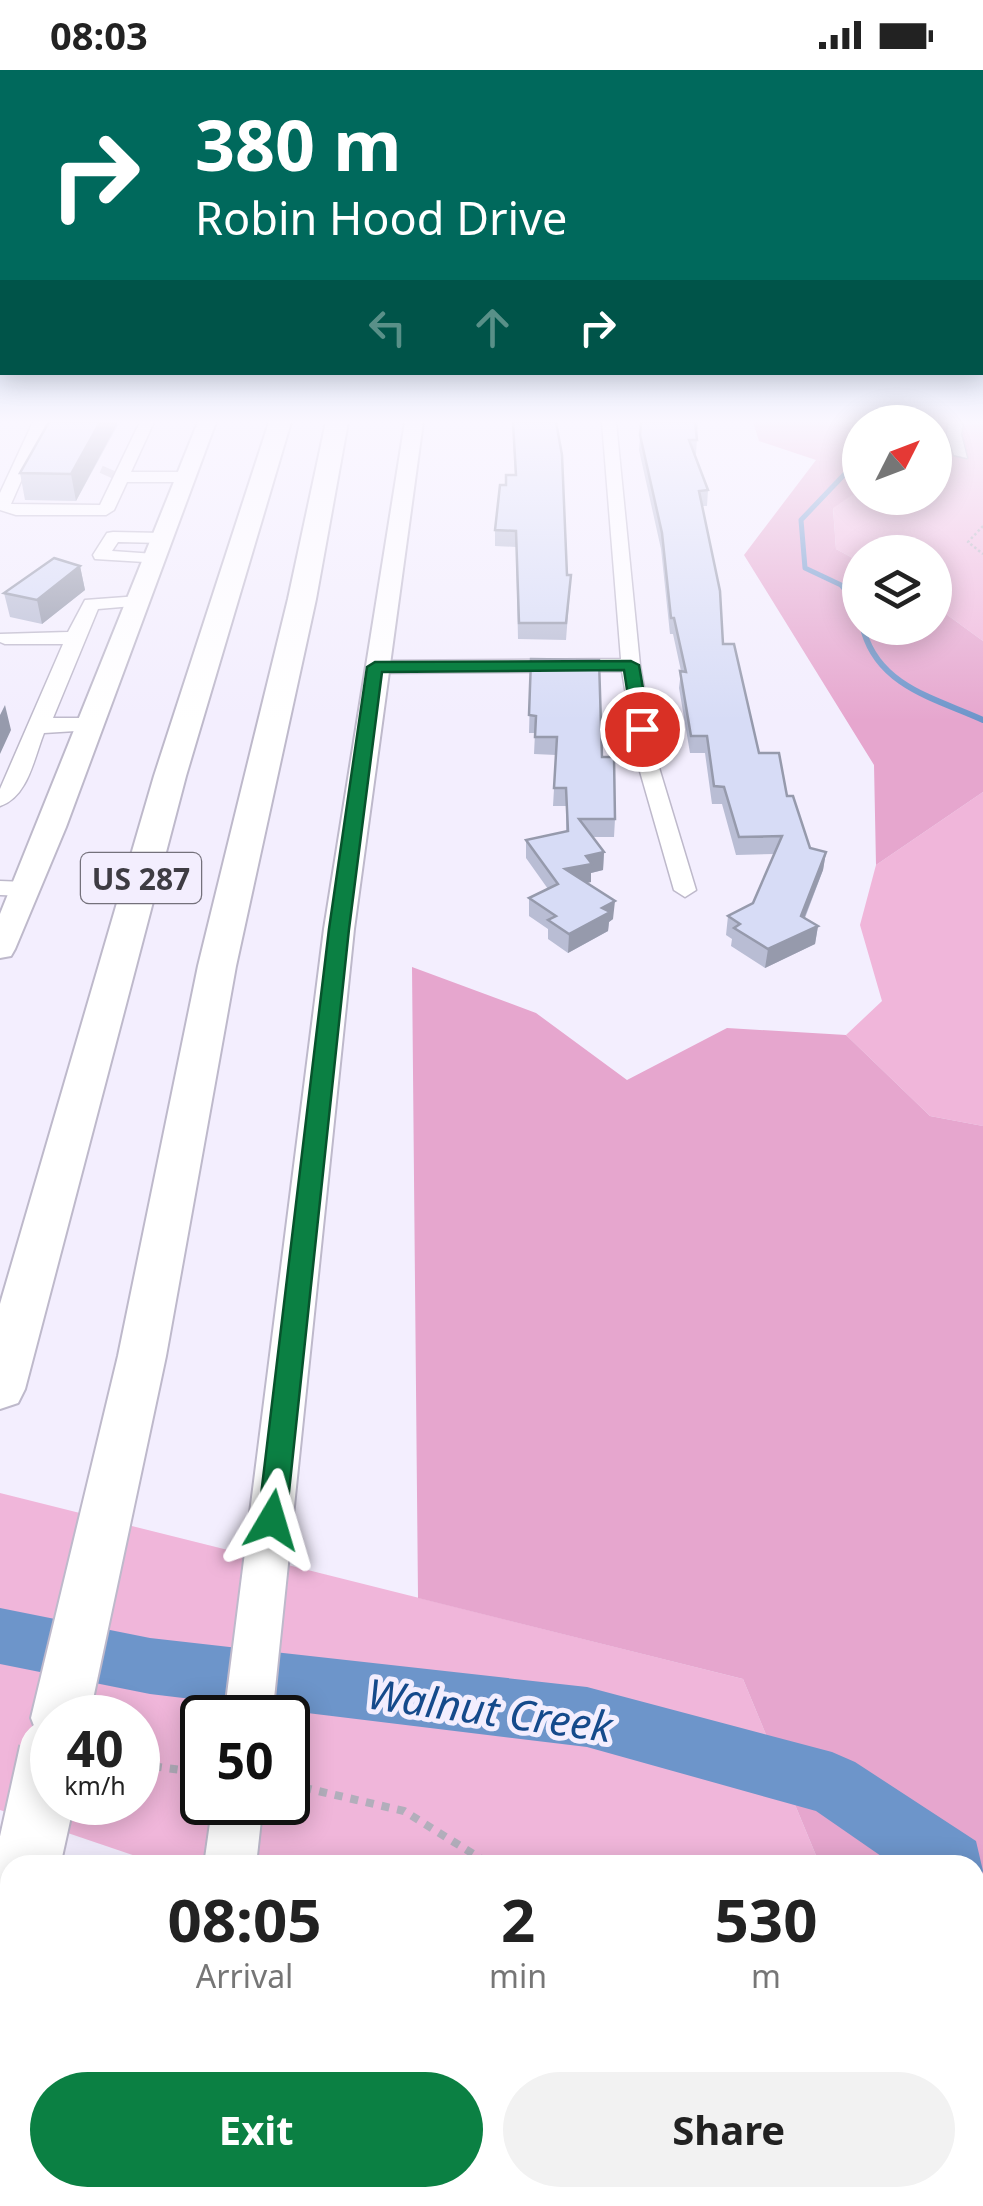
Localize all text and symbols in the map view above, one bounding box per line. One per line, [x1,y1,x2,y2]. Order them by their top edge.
text: 08:03 [50,9,148,61]
text: 380 m [195,96,402,192]
icon: right [30,110,160,240]
text: Robin Hood Drive [195,187,567,248]
icon: left [360,300,415,355]
icon: ahead [465,300,520,355]
icon: right [570,300,625,355]
north arrow [842,405,952,515]
map controls [842,405,952,645]
button: layers [842,535,952,645]
pin [600,687,685,772]
icon: arrive [615,702,670,757]
road number: US 287 [81,853,201,903]
position arrow [220,1468,324,1572]
water label: Walnut Creek [364,1664,618,1755]
speed limit sign: 50 [180,1695,310,1825]
text: 40 [66,1714,124,1782]
text: km/h [64,1768,126,1802]
text: 08:05 [167,1878,322,1960]
text: 2 [501,1878,535,1960]
text: 530 [715,1878,818,1960]
text: Arrival [196,1954,293,1997]
text: min [489,1954,547,1997]
text: m [751,1954,781,1997]
button: Exit [30,2072,483,2187]
button: Share [503,2072,955,2187]

